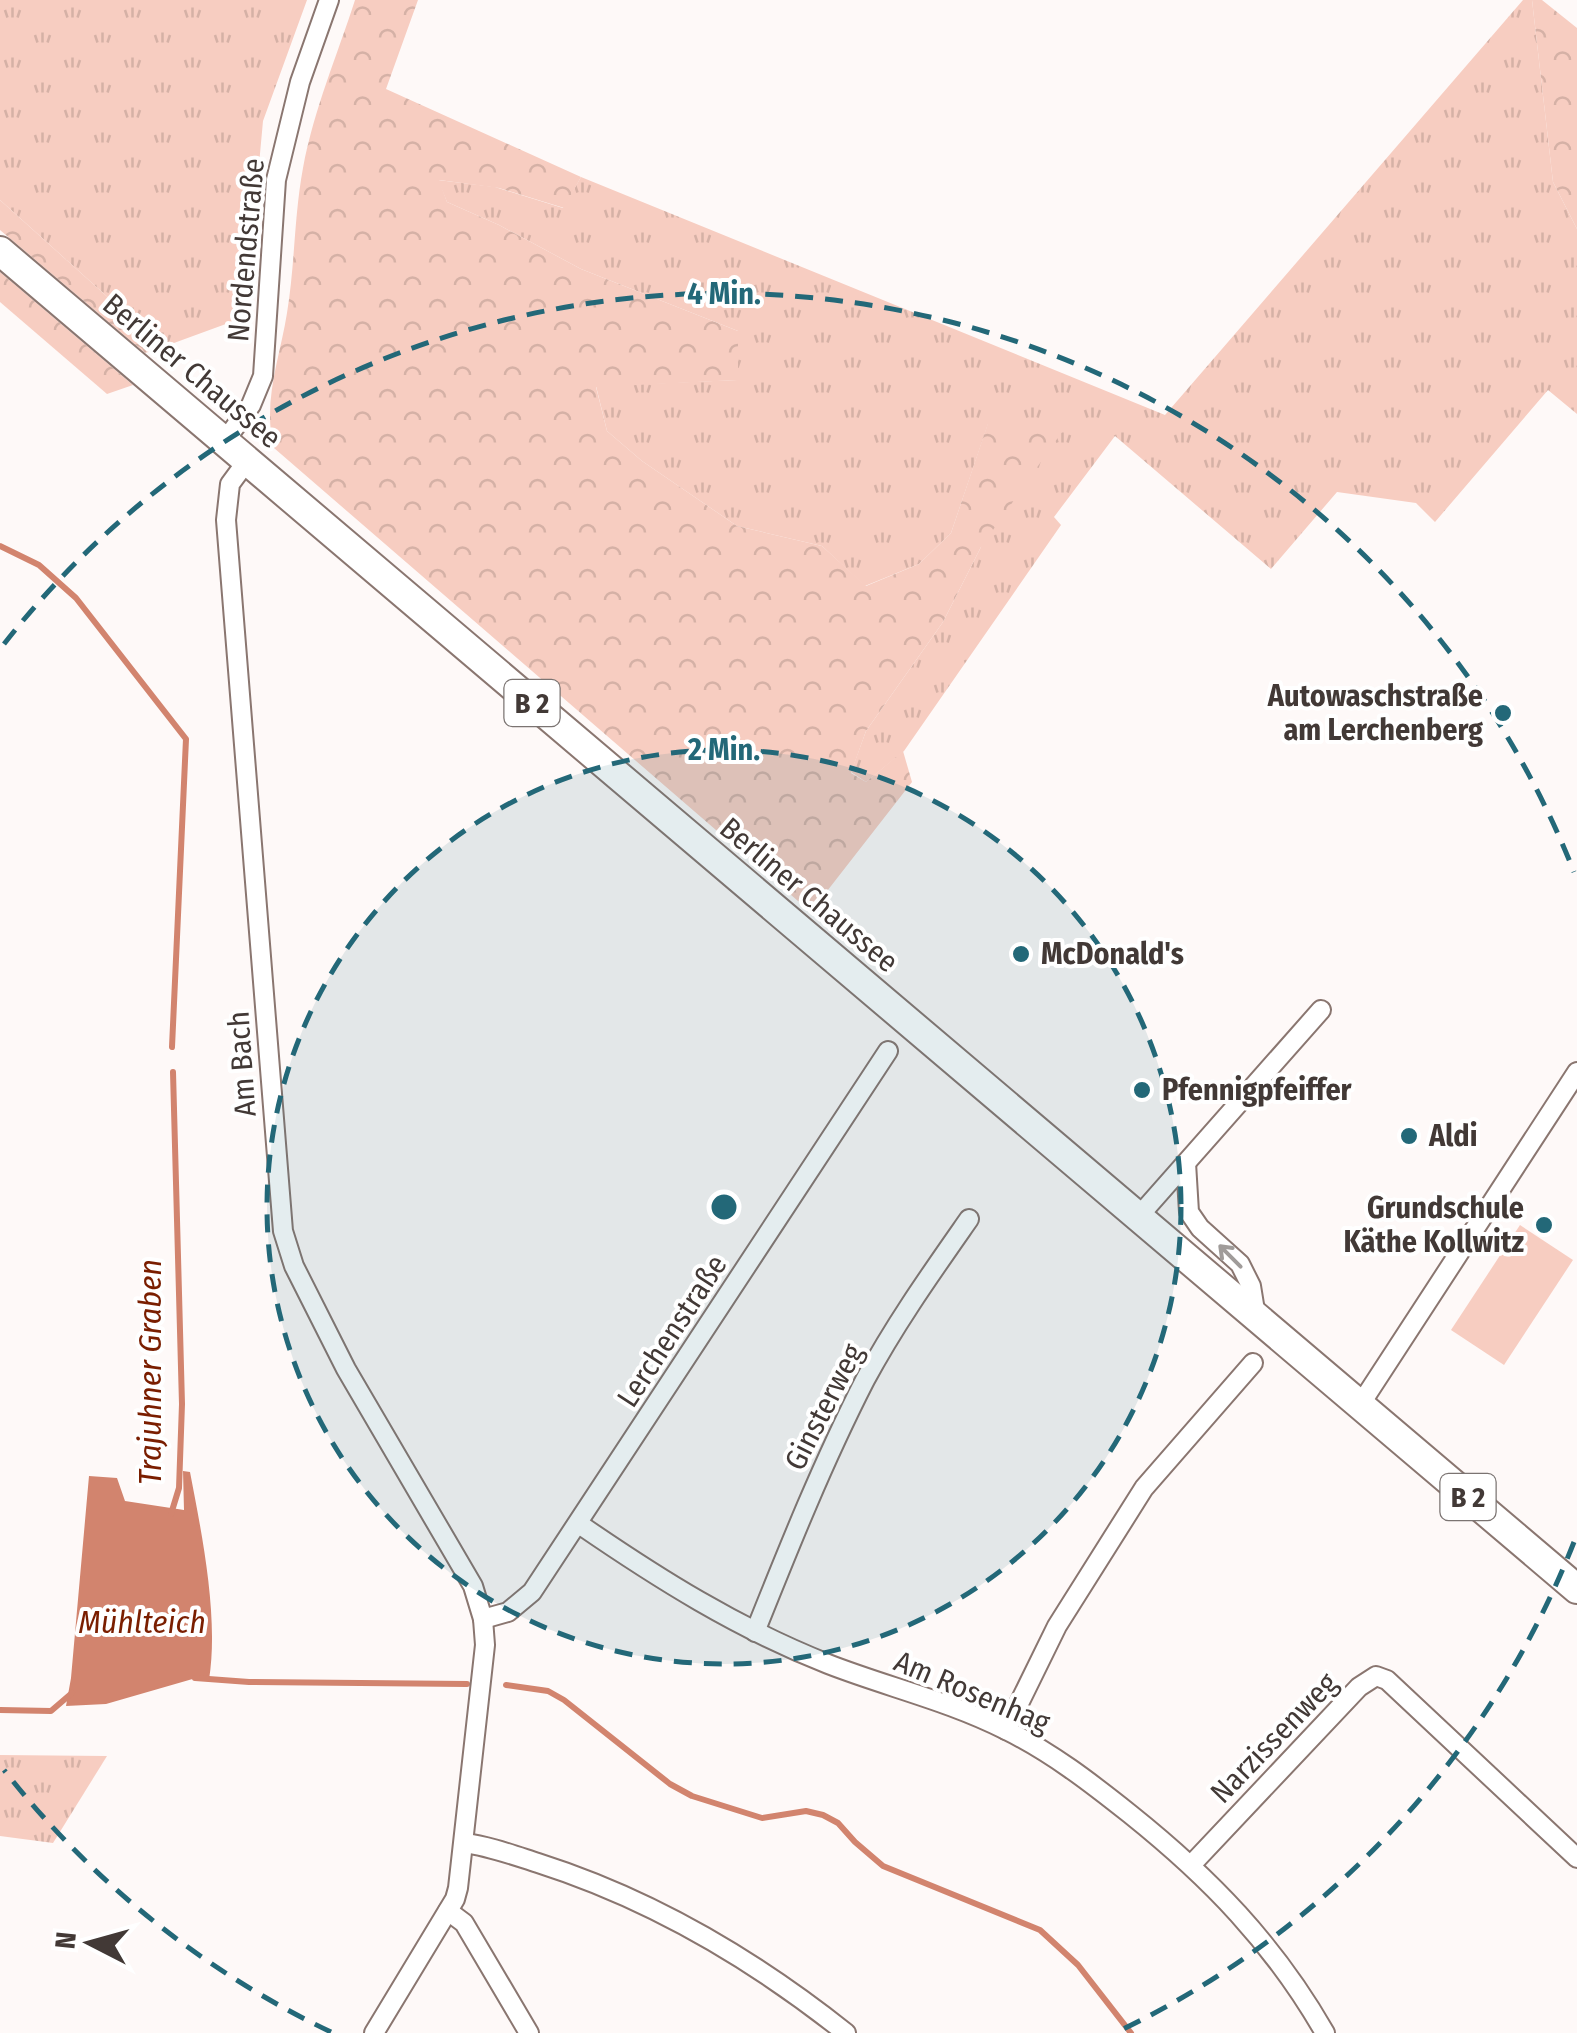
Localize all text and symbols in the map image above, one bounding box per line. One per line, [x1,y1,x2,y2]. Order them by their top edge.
street label: Nordendstraße [220,157,272,343]
text: 4 Min. [687,276,761,312]
street label: Berliner Chaussee [96,286,288,456]
place label: Autowaschstraße am Lerchenberg [1267,678,1483,748]
road number: B 2 [504,680,560,726]
marker: Autowaschstraße am Lerchenberg [1492,702,1514,724]
text: 2 Min. [687,732,760,768]
street label: Berliner Chaussee [713,810,905,980]
place label: McDonald's [1041,936,1184,972]
marker: McDonald's [1010,943,1032,965]
street label: Am Bach [220,1010,264,1118]
place label: Pfennigpfeiffer [1162,1072,1353,1108]
marker: Pfennigpfeiffer [1131,1079,1153,1101]
place label: Aldi [1428,1118,1477,1154]
marker: Aldi [1398,1125,1420,1147]
centre of rings [706,1189,742,1225]
place label: Grundschule Käthe Kollwitz [1343,1190,1524,1260]
marker: Grundschule Käthe Kollwitz [1533,1214,1555,1236]
one-way arrow [1218,1244,1242,1268]
street label: Lerchenstraße [609,1248,735,1414]
water label: Trajuhner Graben [131,1259,169,1485]
street label: Ginsterweg [777,1337,871,1476]
road number: B 2 [1440,1474,1496,1520]
water label: Mühlteich [78,1603,206,1641]
street label: Am Rosenhag [889,1643,1056,1741]
street label: Narzissenweg [1203,1665,1346,1811]
north arrow [40,1893,140,1993]
text: N [48,1930,83,1951]

